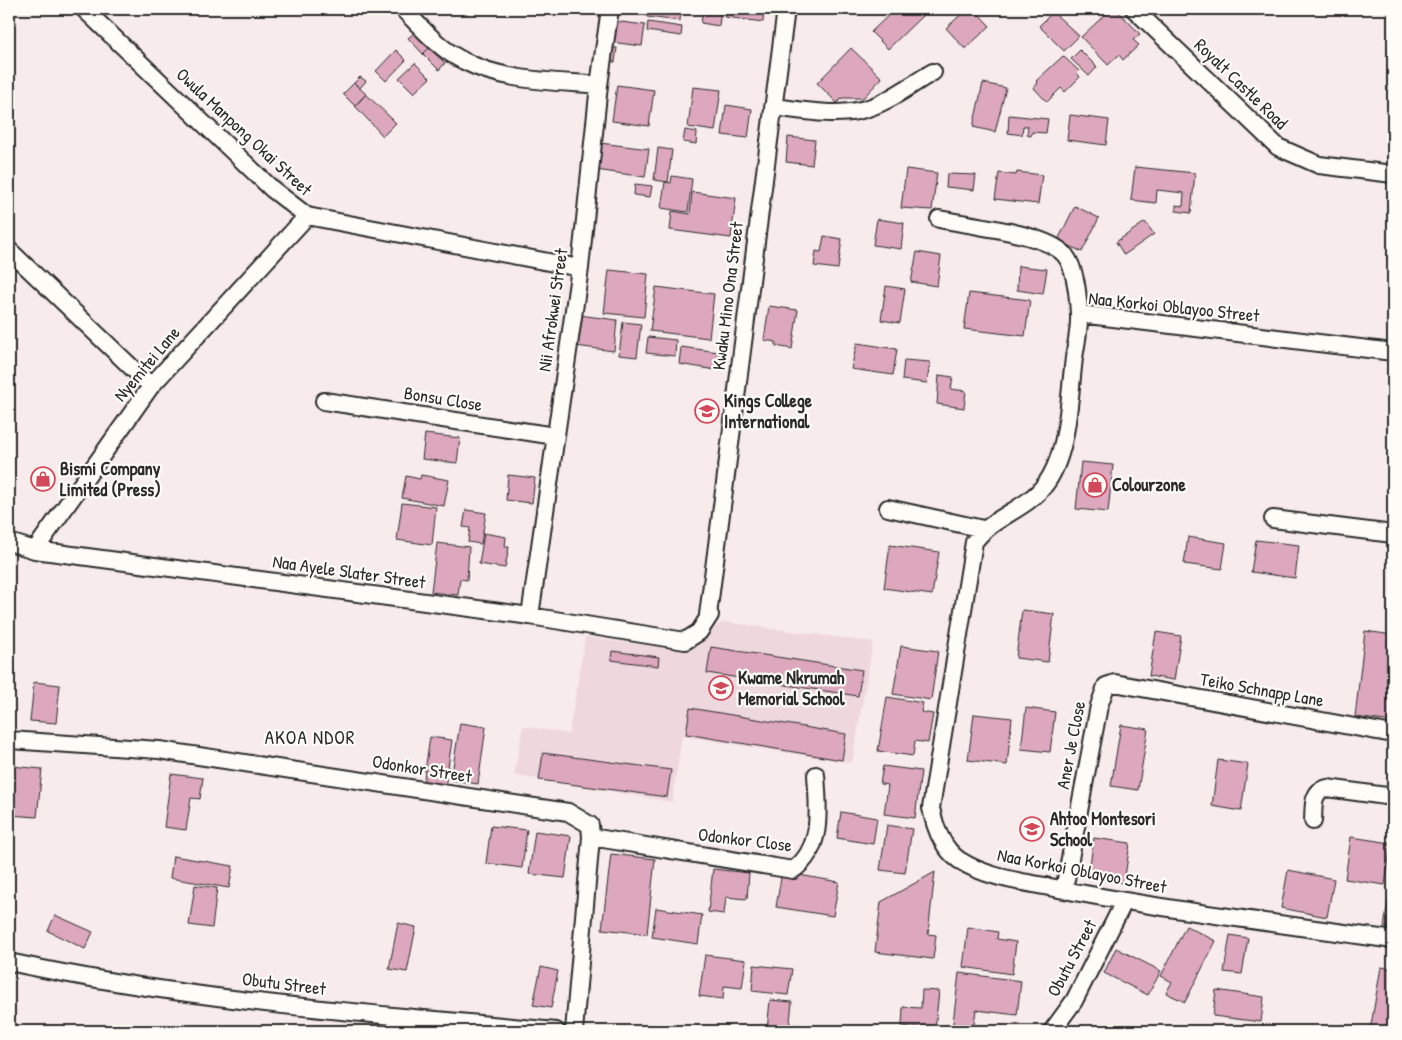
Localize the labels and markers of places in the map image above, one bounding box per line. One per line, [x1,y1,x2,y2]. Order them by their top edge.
place label: Kings College International [724,388,813,434]
school or university icon: Kings College International [694,398,720,424]
place label: Bismi Company Limited (Press) [60,456,161,502]
shop icon: Bismi Company Limited (Press) [30,466,56,492]
shop icon: Colourzone [1082,472,1108,498]
place label: Colourzone [1112,472,1186,497]
place label: Kwame Nkrumah Memorial School [738,665,846,711]
school or university icon: Kwame Nkrumah Memorial School [708,675,734,701]
place label: Ahtoo Montesori School [1050,806,1156,852]
school or university icon: Ahtoo Montesori School [1019,816,1045,842]

